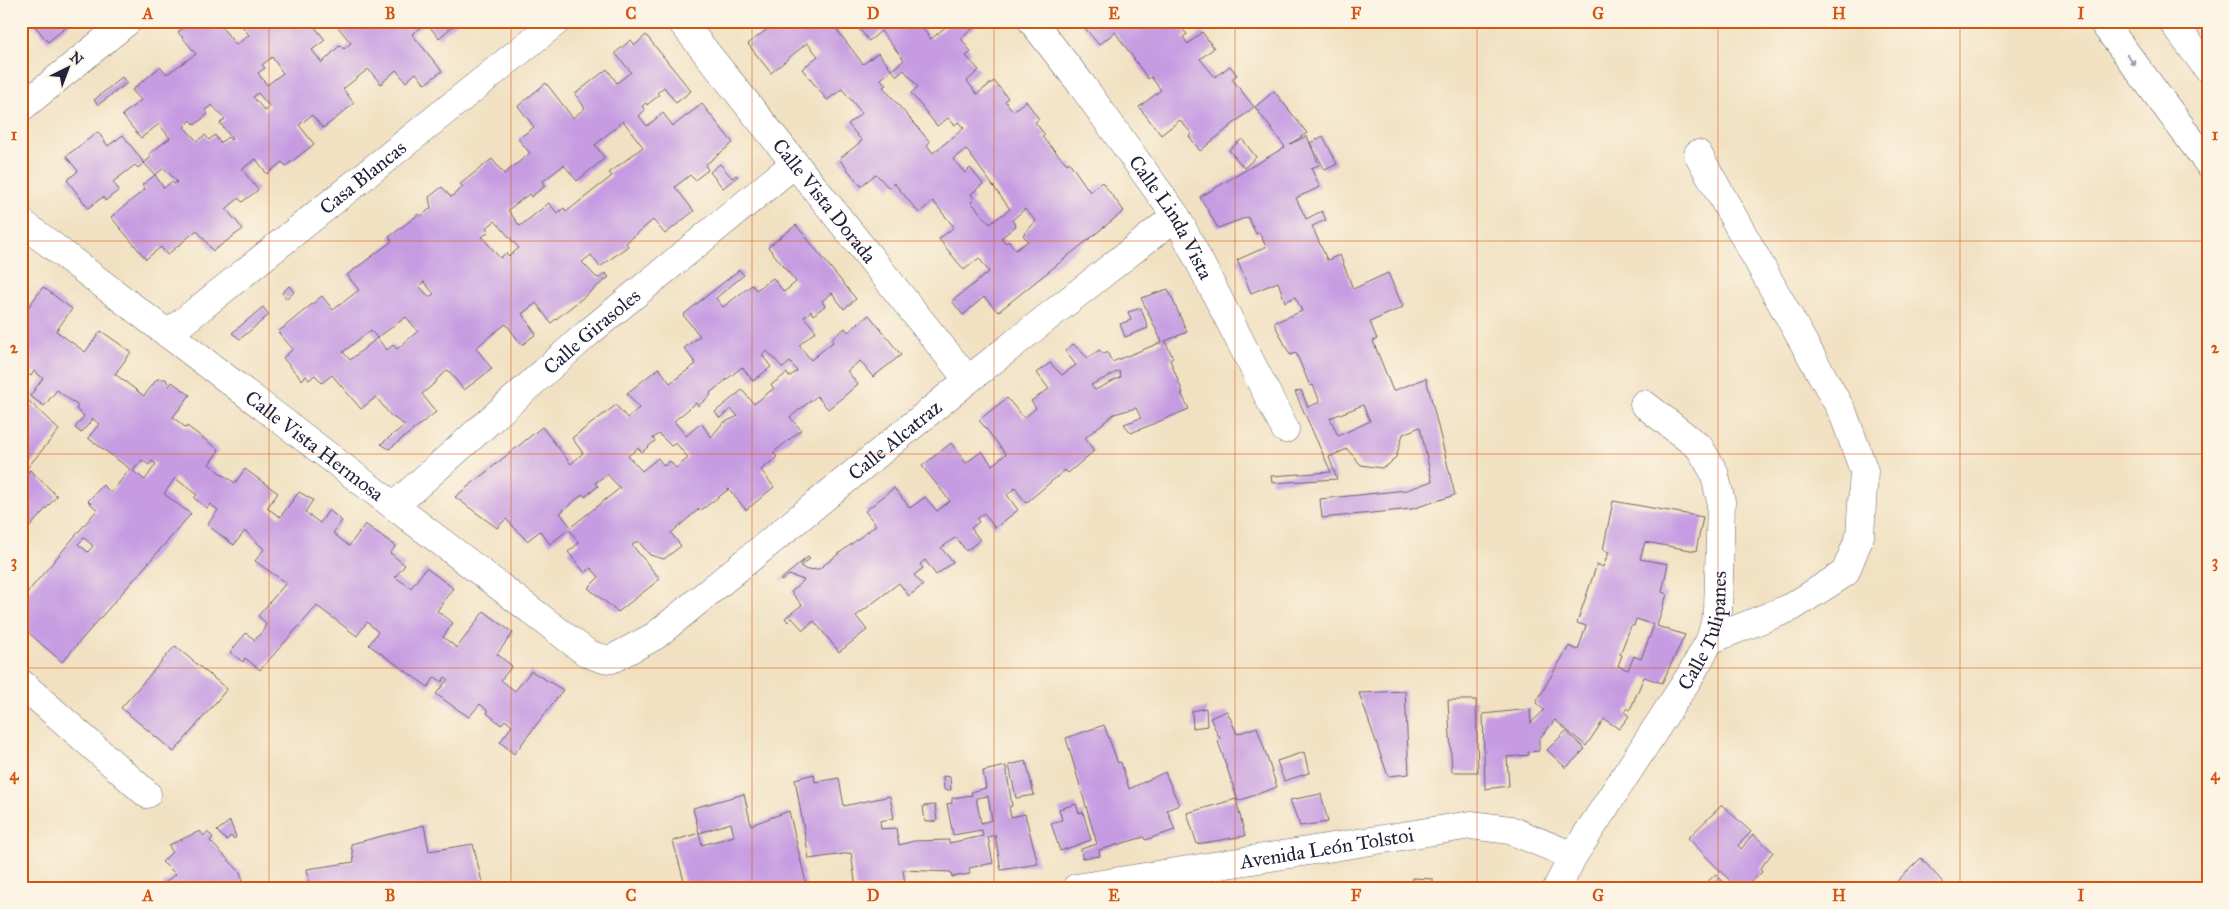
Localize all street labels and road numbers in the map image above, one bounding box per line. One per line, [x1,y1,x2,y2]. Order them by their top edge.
street label: Calle Vista Dorada [768,134,882,268]
street label: Casa Blancas [315,135,411,219]
street label: Calle Linda Vista [1124,150,1219,284]
street label: Calle Girasoles [538,283,645,379]
street label: Calle Vista Hermosa [241,385,389,506]
street label: Calle Alcatraz [843,395,946,485]
street label: Calle Tulipanes [1672,571,1731,694]
street label: Avenida León Tolstoi [1237,822,1416,874]

